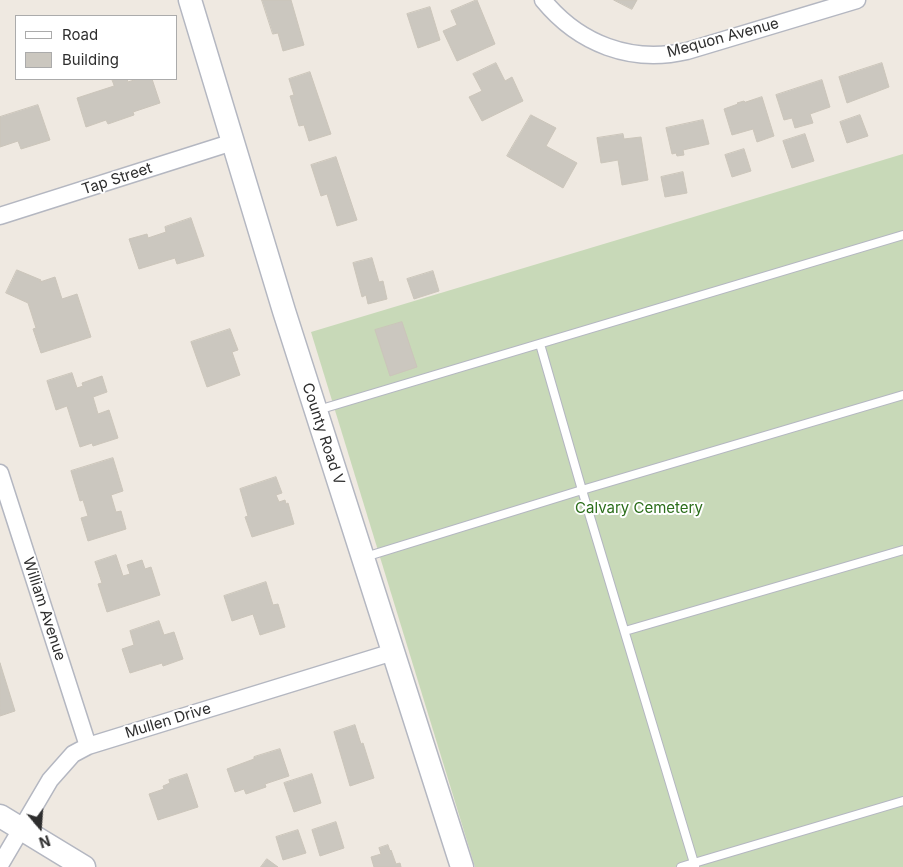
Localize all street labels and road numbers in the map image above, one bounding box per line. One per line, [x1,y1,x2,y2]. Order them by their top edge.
street label: Mequon Avenue [665,14,781,62]
street label: Tap Street [80,159,154,199]
street label: County Road V [298,381,348,487]
street label: William Avenue [19,555,69,663]
street label: Mullen Drive [123,699,213,743]

